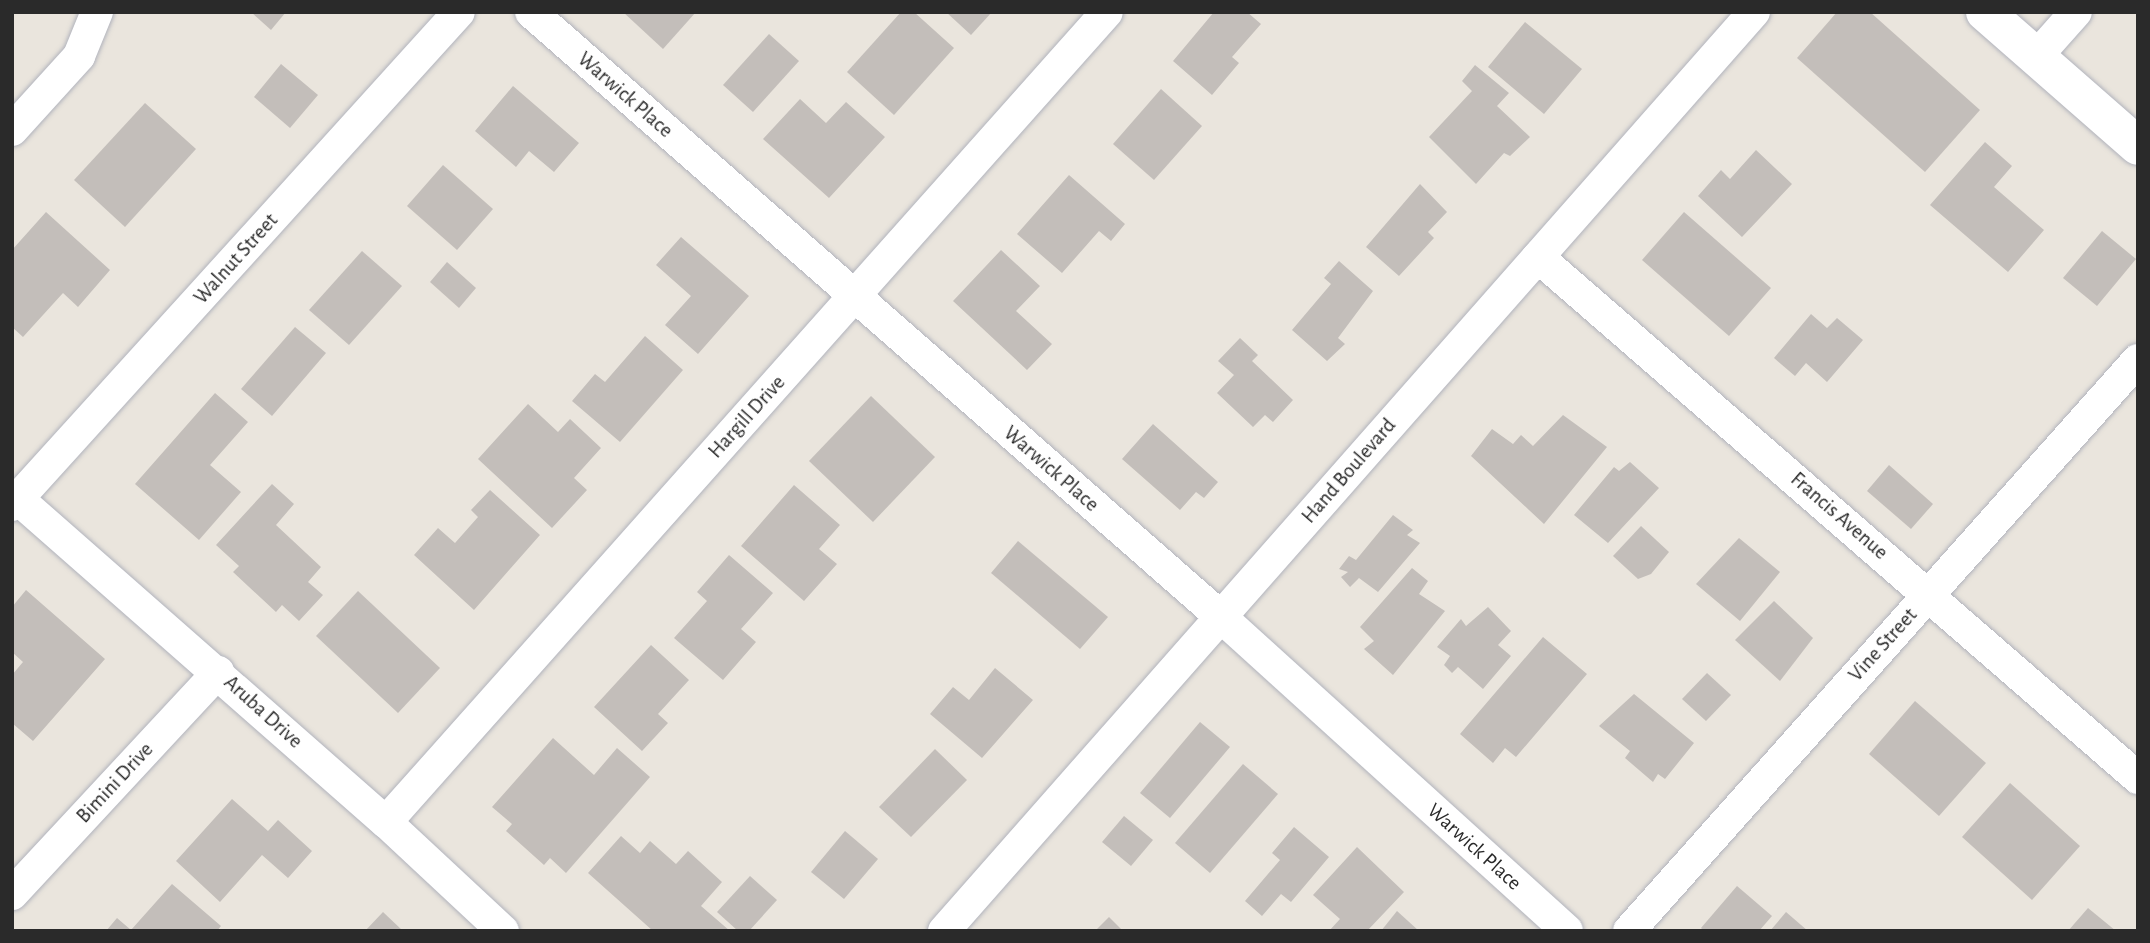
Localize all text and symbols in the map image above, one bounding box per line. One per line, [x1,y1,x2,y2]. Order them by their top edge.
street label: Warwick Place [572,47,678,143]
street label: Walnut Street [189,208,283,310]
street label: Hargill Drive [703,370,791,464]
street label: Hand Boulevard [1296,413,1402,529]
street label: Warwick Place [998,421,1104,517]
street label: Francis Avenue [1785,467,1893,565]
street label: Vine Street [1843,603,1923,687]
street label: Aruba Drive [219,670,307,754]
street label: Bimini Drive [71,737,159,829]
street label: Warwick Place [1422,798,1526,896]

